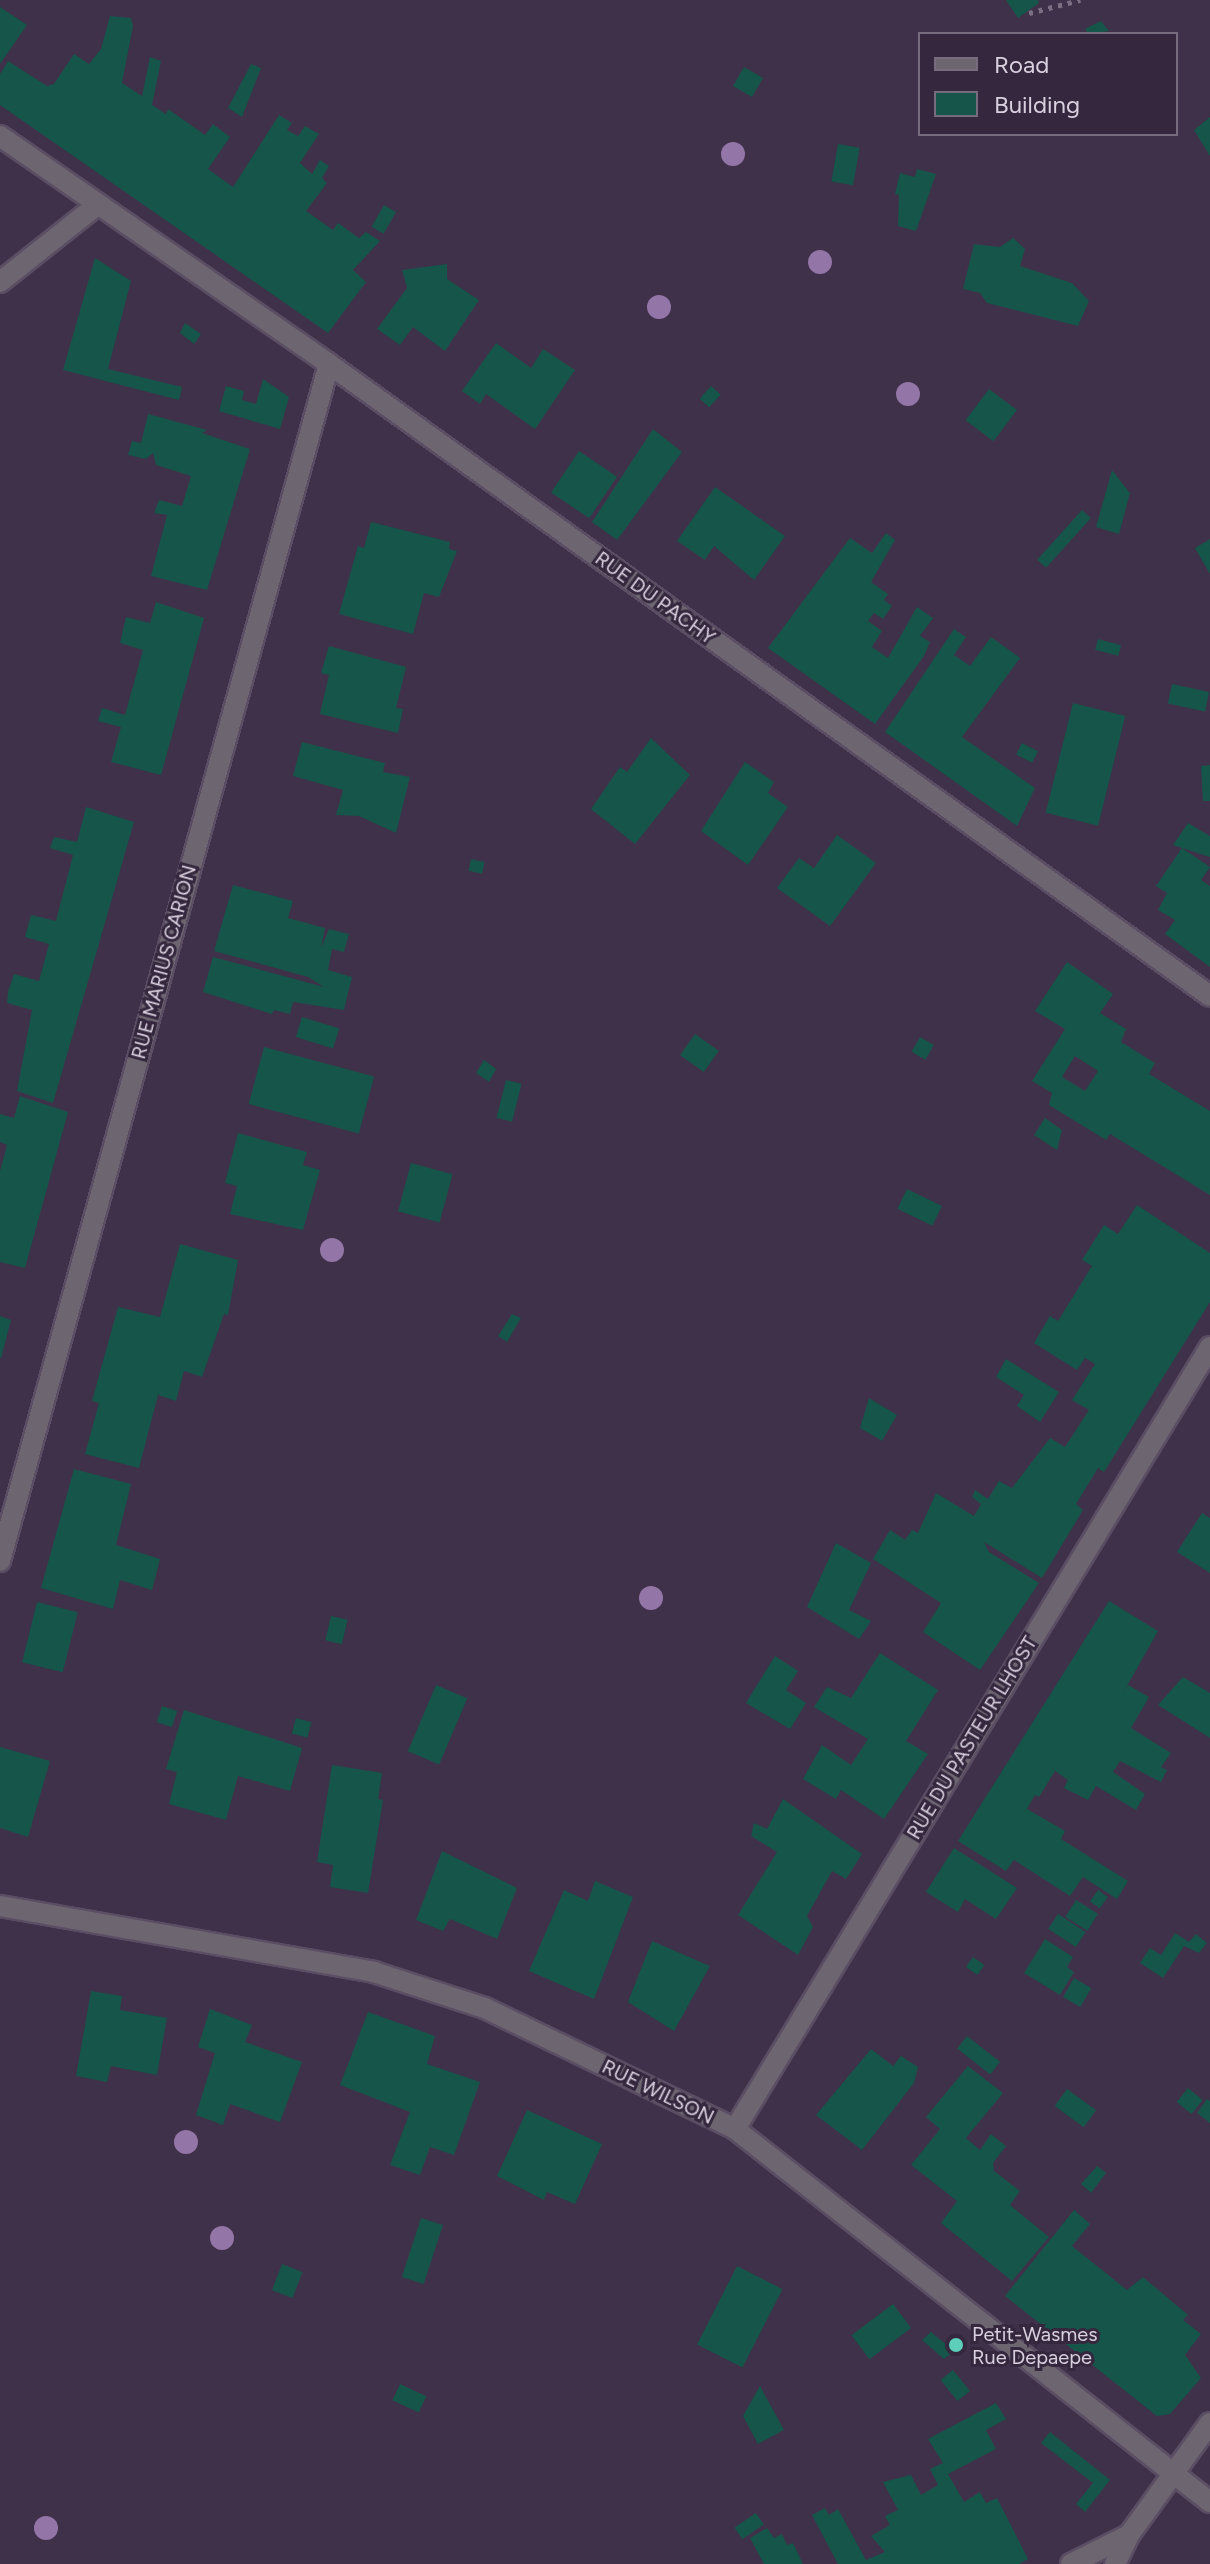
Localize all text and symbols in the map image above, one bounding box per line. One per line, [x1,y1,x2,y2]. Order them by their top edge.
legend [918,32,1178,136]
text: Road [994,50,1049,79]
text: Building [994,90,1080,119]
street label: RUE DU PACHY [590,546,720,650]
street label: RUE MARIUS CARION [127,862,201,1062]
street label: RUE DU PASTEUR LHOST [902,1632,1042,1844]
street label: RUE WILSON [598,2055,718,2129]
place label: Petit-Wasmes Rue Depaepe [972,2322,1098,2369]
marker: Petit-Wasmes Rue Depaepe [947,2336,965,2354]

